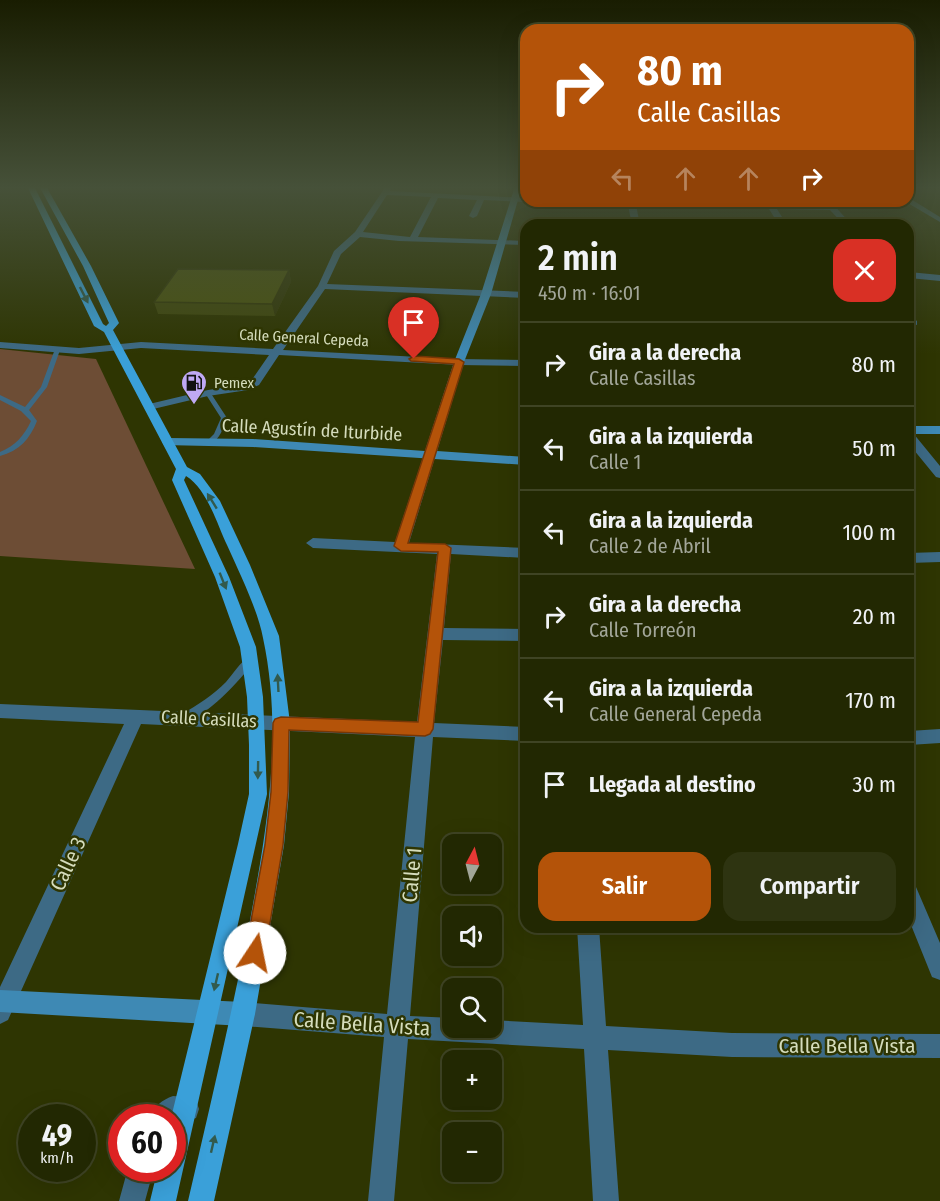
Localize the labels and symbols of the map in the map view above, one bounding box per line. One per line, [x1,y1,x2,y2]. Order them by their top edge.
one-way arrow [79,287,88,304]
pin [388,297,439,359]
street label: Calle General Cepeda [239,326,369,350]
fuel station icon: Pemex [179,368,209,406]
place label: Pemex [214,374,255,392]
street label: Calle Agustín de Iturbide [221,414,403,446]
one-way arrow [207,493,218,509]
one-way arrow [218,572,228,590]
one-way arrow [273,673,282,692]
street label: Calle Casillas [161,706,258,733]
one-way arrow [253,761,263,780]
street label: Calle 3 [44,833,92,895]
north arrow [442,834,502,894]
street label: Calle 1 [397,846,427,904]
position arrow [223,921,287,985]
one-way arrow [211,973,221,991]
street label: Calle Bella Vista [293,1006,431,1042]
street label: Calle Bella Vista [779,1033,915,1059]
speed limit sign: 60 [108,1104,186,1182]
one-way arrow [209,1135,219,1153]

